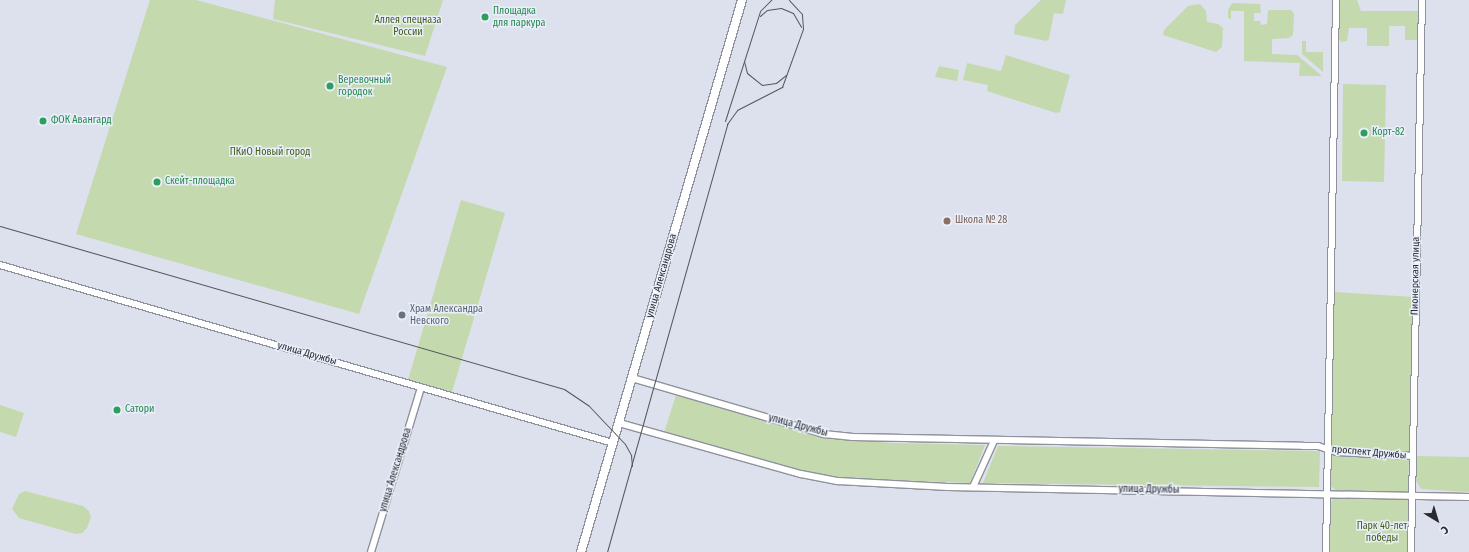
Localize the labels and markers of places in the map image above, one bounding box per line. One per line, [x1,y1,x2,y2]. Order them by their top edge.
place label: Площадка для паркура [493,5,545,28]
marker: Площадка для паркура [480,12,490,22]
place label: Веревочный городок [338,74,391,98]
marker: Веревочный городок [325,81,335,91]
place label: ФОК Авангард [51,115,111,127]
marker: ФОК Авангард [38,116,48,126]
place label: Корт-82 [1372,127,1404,139]
marker: Корт-82 [1359,128,1369,138]
place label: Скейт-площадка [165,176,235,188]
marker: Скейт-площадка [152,177,162,187]
place label: Школа № 28 [955,215,1007,227]
marker: Школа № 28 [942,216,952,226]
place label: Храм Александра Невского [410,303,483,326]
marker: Храм Александра Невского [397,310,407,320]
place label: Сатори [125,404,154,416]
marker: Сатори [112,405,122,415]

